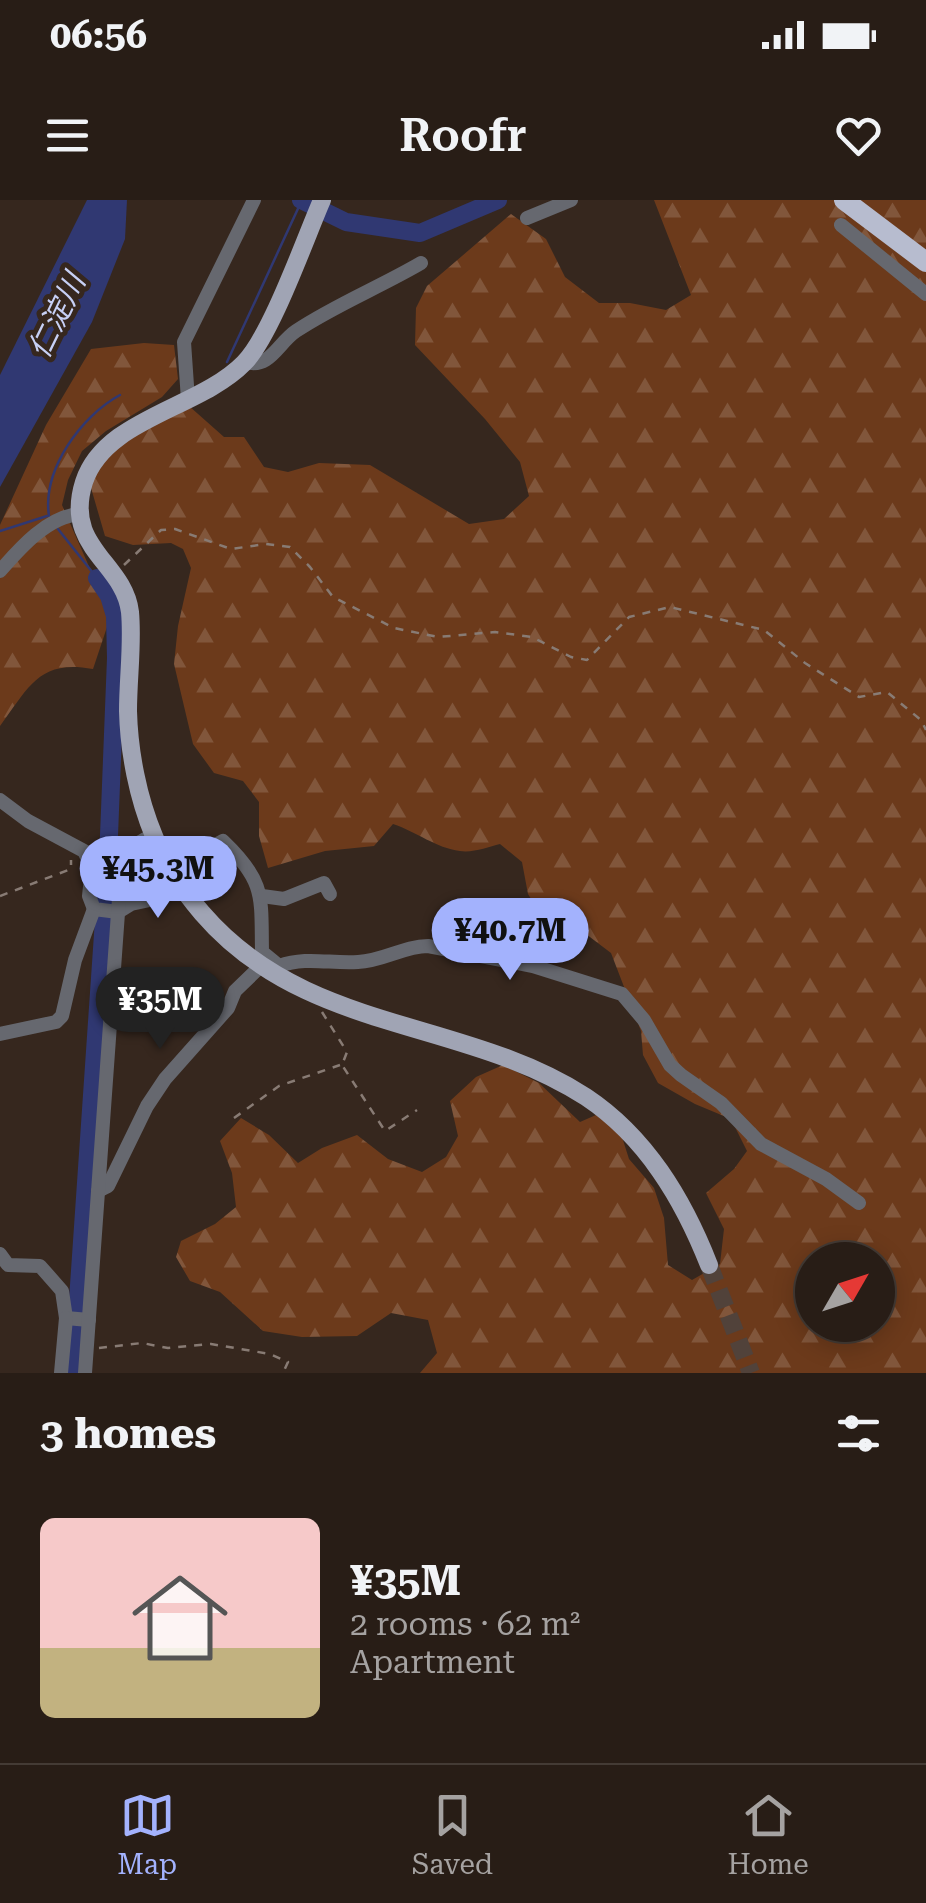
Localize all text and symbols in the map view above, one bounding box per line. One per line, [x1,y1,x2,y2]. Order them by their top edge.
text: 06:56 [50,13,147,57]
icon: menu [40,108,95,163]
icon: heart [831,108,886,163]
text: Roofr [399,109,527,162]
water label: 仁淀川 [21,265,93,364]
pin: ¥45.3M [77,836,239,921]
text: ¥45.3M [102,849,214,887]
pin: ¥40.7M [429,898,591,983]
text: ¥40.7M [454,911,566,949]
pin: ¥35M [101,967,219,1052]
text: ¥35M [118,980,202,1018]
north arrow [795,1242,895,1342]
map controls [795,1242,895,1342]
icon: filters [831,1406,886,1461]
text: 3 homes [40,1409,216,1458]
text: ¥35M [350,1556,461,1605]
icon: home [120,1558,240,1678]
text: 2 rooms · 62 m² [350,1605,580,1643]
text: Apartment [350,1643,515,1681]
tab: Map [117,1788,177,1881]
tab: Saved [412,1788,493,1881]
tab: Home [728,1788,809,1881]

